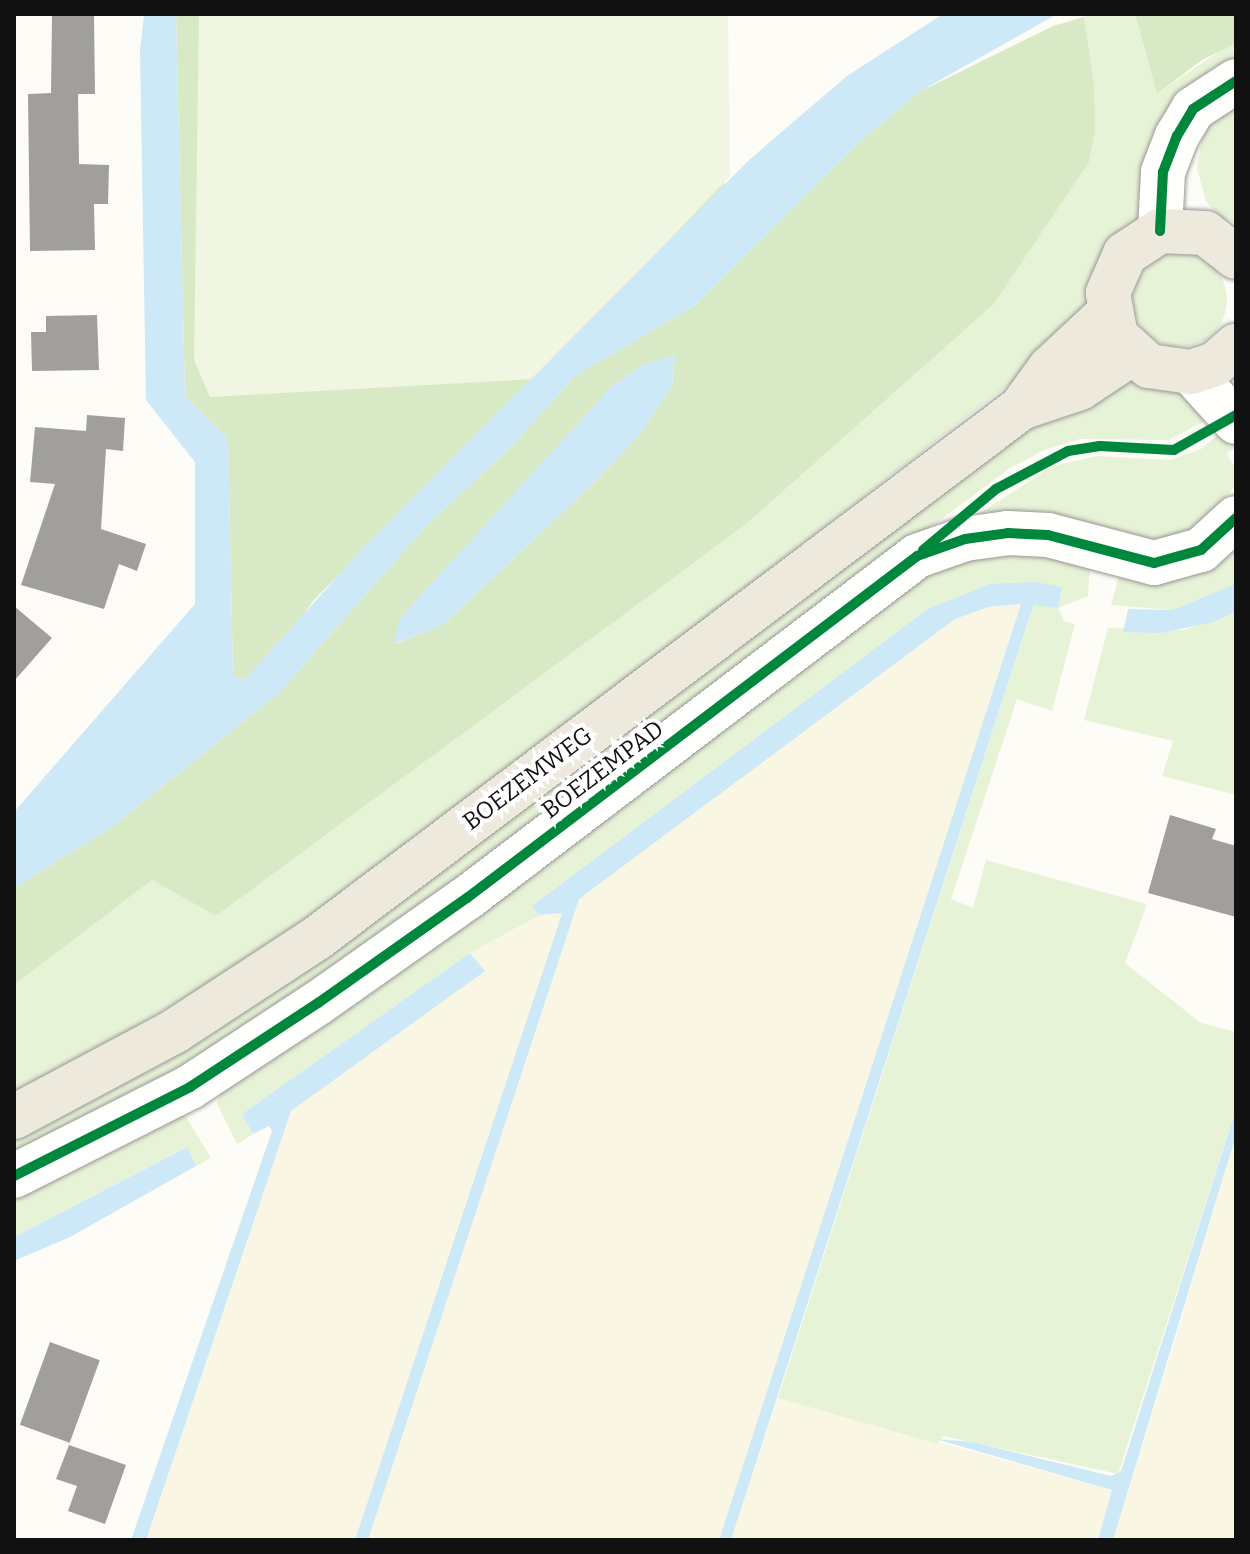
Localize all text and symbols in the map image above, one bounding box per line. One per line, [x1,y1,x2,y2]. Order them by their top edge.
street label: BOEZEMPAD [536,715,670,825]
street label: BOEZEMWEG [458,721,598,837]

